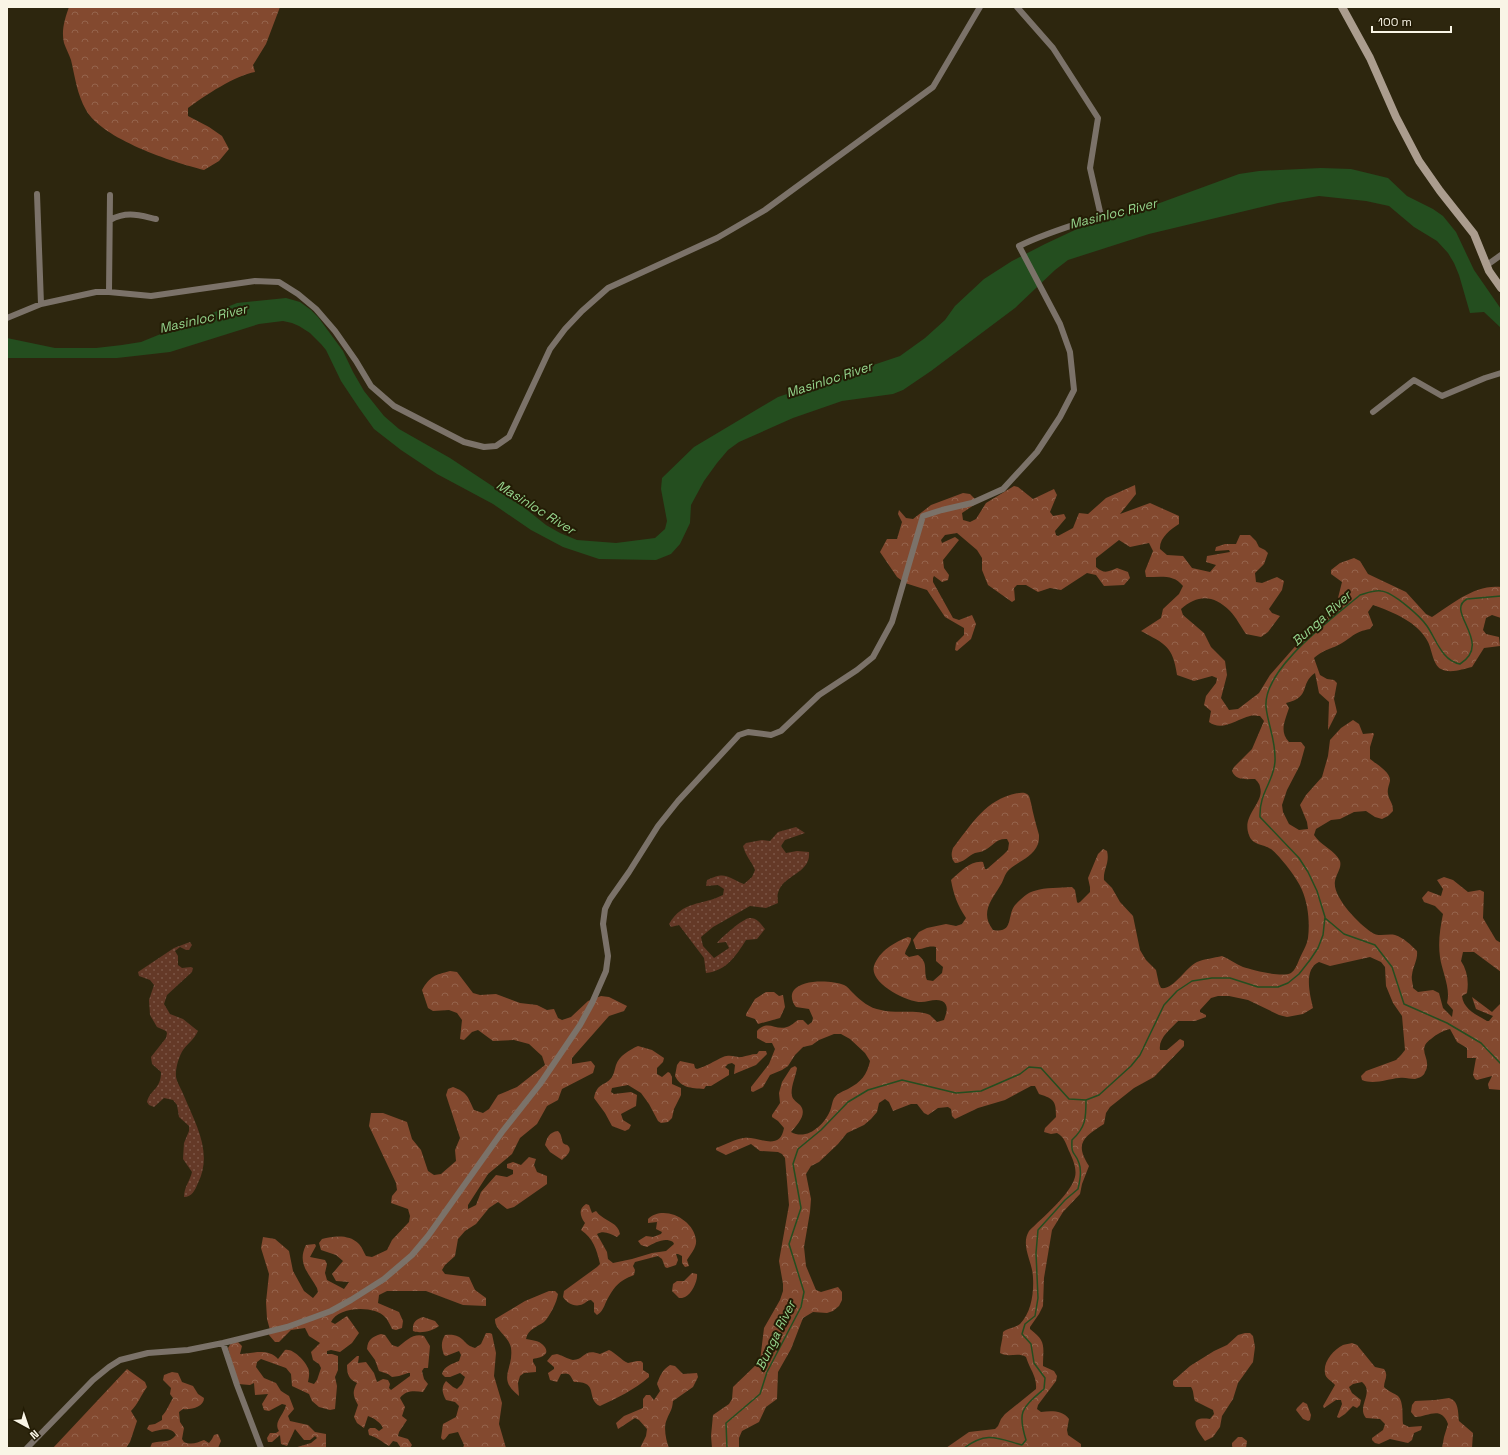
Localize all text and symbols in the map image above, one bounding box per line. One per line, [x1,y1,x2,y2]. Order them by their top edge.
scale bar [1372,8,1451,34]
text: 100 m [1378,14,1412,30]
water label: Masinloc River [1068,194,1161,233]
water label: Masinloc River [157,300,251,337]
water label: Masinloc River [784,357,876,401]
water label: Masinloc River [493,476,580,540]
water label: Bunga River [1288,586,1356,650]
water label: Bunga River [751,1296,800,1372]
north arrow [8,1407,48,1447]
text: N [27,1427,42,1442]

